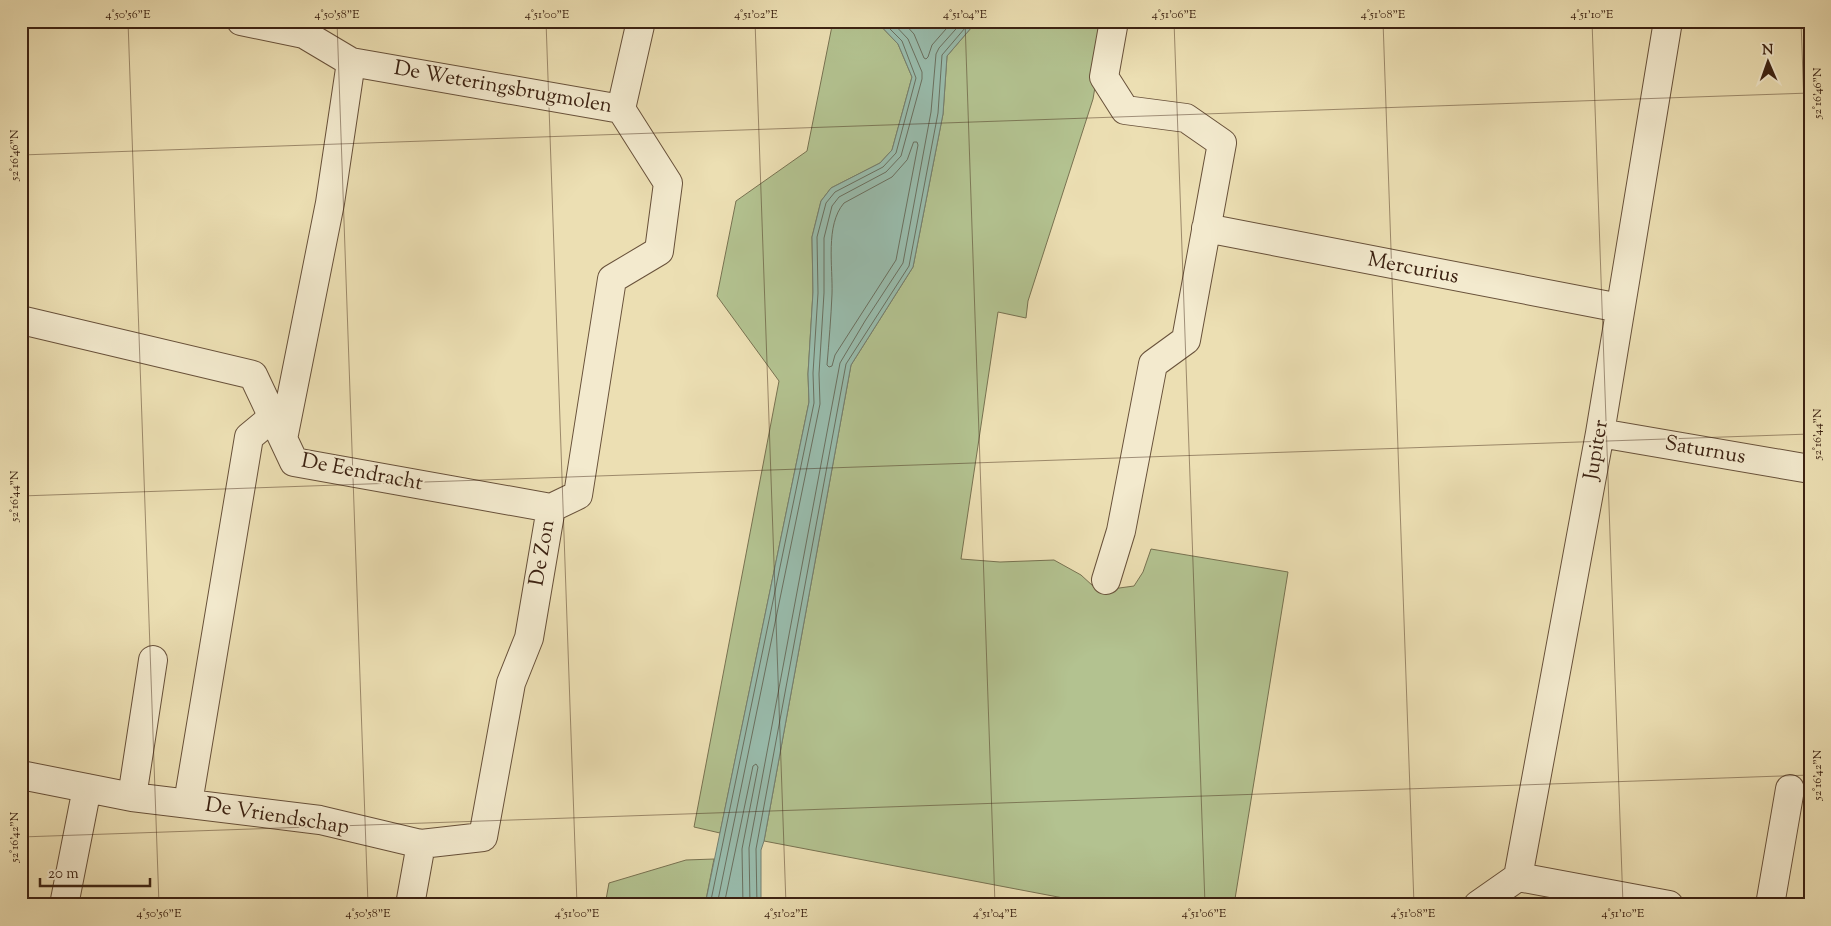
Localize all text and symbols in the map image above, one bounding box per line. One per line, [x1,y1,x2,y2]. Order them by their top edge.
text: 4°50'56"E [106,6,151,24]
text: 4°50'58"E [315,6,360,24]
text: 4°51'00"E [525,6,570,24]
text: 4°51'02"E [734,6,779,24]
text: 4°51'04"E [943,6,988,24]
text: 4°51'06"E [1152,6,1197,24]
text: 4°51'08"E [1361,6,1406,24]
text: 4°51'10"E [1571,6,1614,24]
north arrow [1744,38,1794,88]
text: N [1762,41,1774,61]
street label: De Weteringsbrugmolen [391,54,615,122]
text: 52°16'46"N [1809,67,1827,120]
text: 52°16'46"N [6,129,24,182]
street label: Mercurius [1365,245,1461,293]
text: 52°16'44"N [1809,408,1827,461]
street label: Jupiter [1577,417,1617,483]
street label: Saturnus [1662,429,1748,473]
street label: De Eendracht [299,447,425,499]
text: 52°16'44"N [6,470,24,523]
street label: De Zon [522,518,564,588]
text: 52°16'42"N [1809,749,1827,801]
street label: De Vriendschap [203,791,351,843]
text: 52°16'42"N [6,811,24,863]
scale bar [40,856,150,888]
text: 20 m [48,864,79,885]
text: 4°50'56"E [137,905,182,923]
text: 4°50'58"E [346,905,391,923]
text: 4°51'00"E [555,905,600,923]
text: 4°51'02"E [764,905,809,923]
text: 4°51'04"E [973,905,1018,923]
text: 4°51'06"E [1182,905,1227,923]
text: 4°51'08"E [1391,905,1436,923]
text: 4°51'10"E [1602,905,1645,923]

